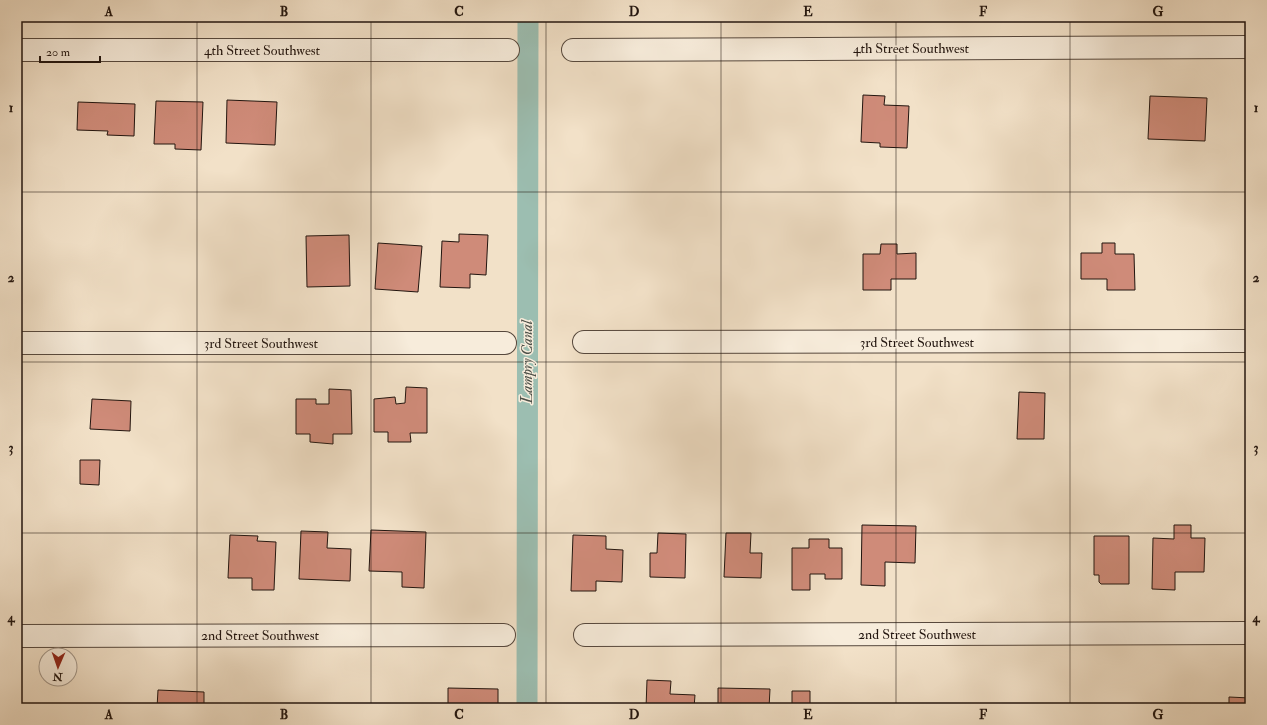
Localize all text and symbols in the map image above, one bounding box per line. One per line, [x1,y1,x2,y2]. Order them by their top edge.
text: A [104,4,114,20]
text: B [280,4,288,20]
text: C [454,4,464,20]
text: D [629,4,640,20]
text: E [803,4,813,20]
text: F [979,4,988,20]
text: G [1153,4,1164,20]
scale bar [40,38,100,64]
street label: 4th Street Southwest [853,40,970,57]
street label: 4th Street Southwest [204,42,321,59]
text: 20 m [46,45,71,60]
text: 1 [9,100,14,116]
text: 1 [1254,100,1259,116]
text: 2 [8,270,15,286]
text: 2 [1253,270,1260,286]
water label: Lampry Canal [518,319,537,404]
street label: 3rd Street Southwest [860,334,975,351]
street label: 3rd Street Southwest [204,335,319,352]
text: 3 [9,440,14,456]
text: 3 [1254,440,1259,456]
text: 4 [6,610,15,626]
text: 4 [1251,610,1260,626]
street label: 2nd Street Southwest [858,626,976,643]
street label: 2nd Street Southwest [201,627,319,644]
north arrow [38,647,78,687]
text: N [51,670,64,683]
text: A [104,707,114,723]
text: B [280,707,288,723]
text: C [454,707,464,723]
text: D [629,707,640,723]
text: E [803,707,813,723]
text: F [979,707,988,723]
text: G [1153,707,1164,723]

